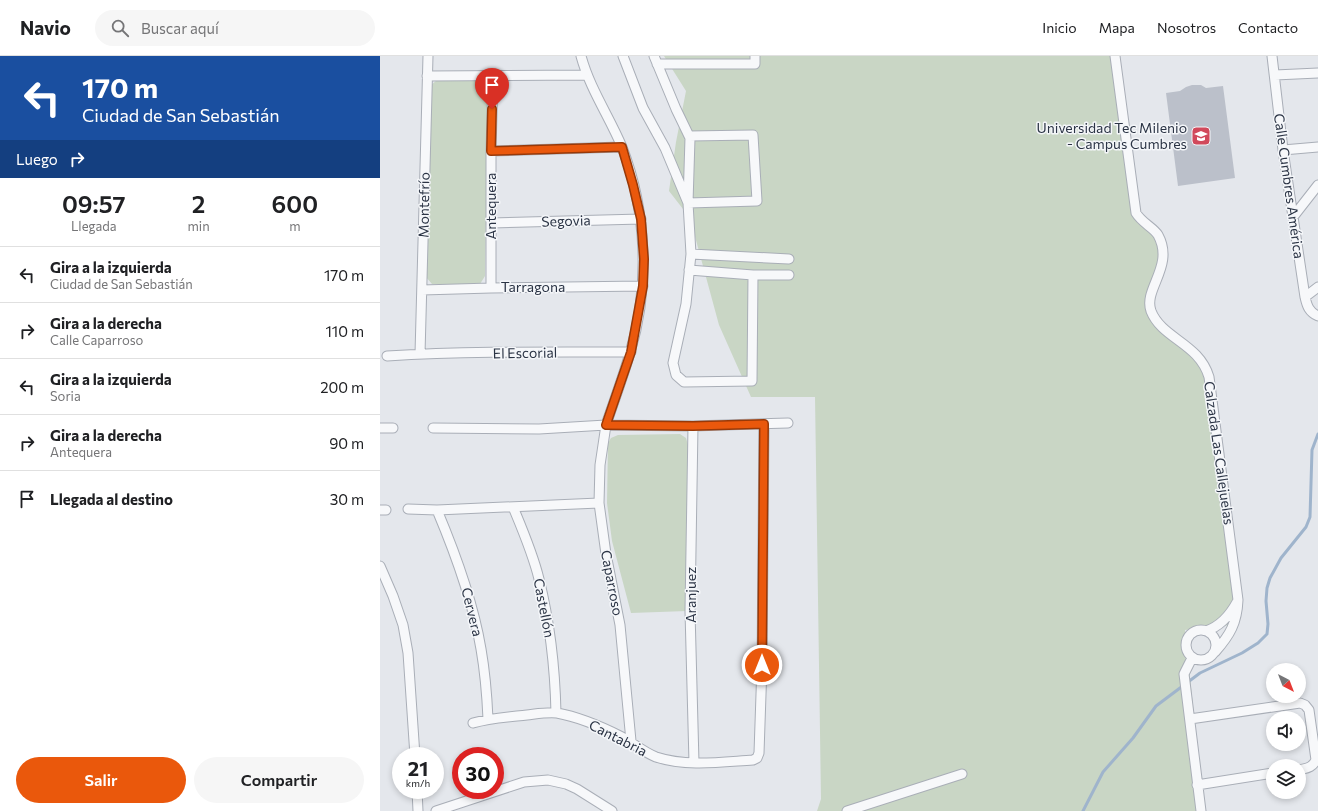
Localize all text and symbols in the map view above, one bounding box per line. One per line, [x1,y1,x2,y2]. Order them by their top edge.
search box [95,10,375,46]
text: Navio [20,16,71,39]
icon: search [109,17,131,39]
text: Buscar aquí [141,19,219,37]
text: Inicio [1042,19,1077,36]
text: Mapa [1099,19,1135,36]
text: Nosotros [1157,19,1216,36]
text: Contacto [1238,19,1298,36]
pin [475,68,509,109]
text: 170 m [82,70,158,104]
icon: left [16,72,68,124]
icon: arrive [481,74,503,96]
text: Ciudad de San Sebastián [82,104,280,126]
street label: Calle Cumbres América [1271,112,1308,260]
place label: Universidad Tec Milenio - Campus Cumbres [1037,119,1187,152]
school or university icon: Universidad Tec Milenio - Campus Cumbres [1190,125,1212,147]
icon: right [66,148,88,170]
text: Luego [16,150,58,168]
street label: Montefrío [414,172,433,238]
street label: Antequera [482,173,499,239]
text: 09:57 [62,189,126,218]
text: 2 [192,189,205,218]
text: 600 [272,189,318,218]
street label: Segovia [541,211,591,230]
text: Llegada [71,218,117,234]
text: min [188,218,210,234]
text: m [289,218,300,234]
text: Gira a la izquierda [50,258,172,276]
icon: left [16,264,38,286]
text: 170 m [324,266,364,284]
text: Ciudad de San Sebastián [50,276,193,292]
street label: Tarragona [501,278,565,295]
text: Gira a la derecha [50,314,162,332]
icon: right [16,320,38,342]
text: 110 m [325,322,364,340]
text: Calle Caparroso [50,332,143,348]
street label: El Escorial [493,343,557,362]
text: Gira a la izquierda [50,370,172,388]
icon: left [16,376,38,398]
text: 200 m [320,378,364,396]
street label: Calzada Las Callejuelas [1201,380,1238,526]
text: Soria [50,388,81,404]
text: Gira a la derecha [50,426,162,444]
icon: right [16,432,38,454]
text: 90 m [329,434,364,452]
text: Antequera [50,444,112,460]
icon: arrive [16,488,38,510]
text: Llegada al destino [50,490,173,508]
text: 30 m [330,490,364,508]
street label: Caparroso [598,549,627,617]
street label: Aranjuez [682,567,699,623]
street label: Castellón [530,577,559,639]
street label: Cervera [458,586,487,638]
position arrow [741,644,783,686]
north arrow [1266,663,1306,703]
map controls [1266,663,1306,799]
button: sound [1266,711,1306,751]
street label: Cantabria [586,716,650,759]
speed limit sign: 30 [452,747,504,799]
text: 21 [408,756,428,780]
button: Salir [16,757,186,803]
button: Compartir [194,757,364,803]
button: layers [1266,759,1306,799]
text: km/h [406,777,430,789]

